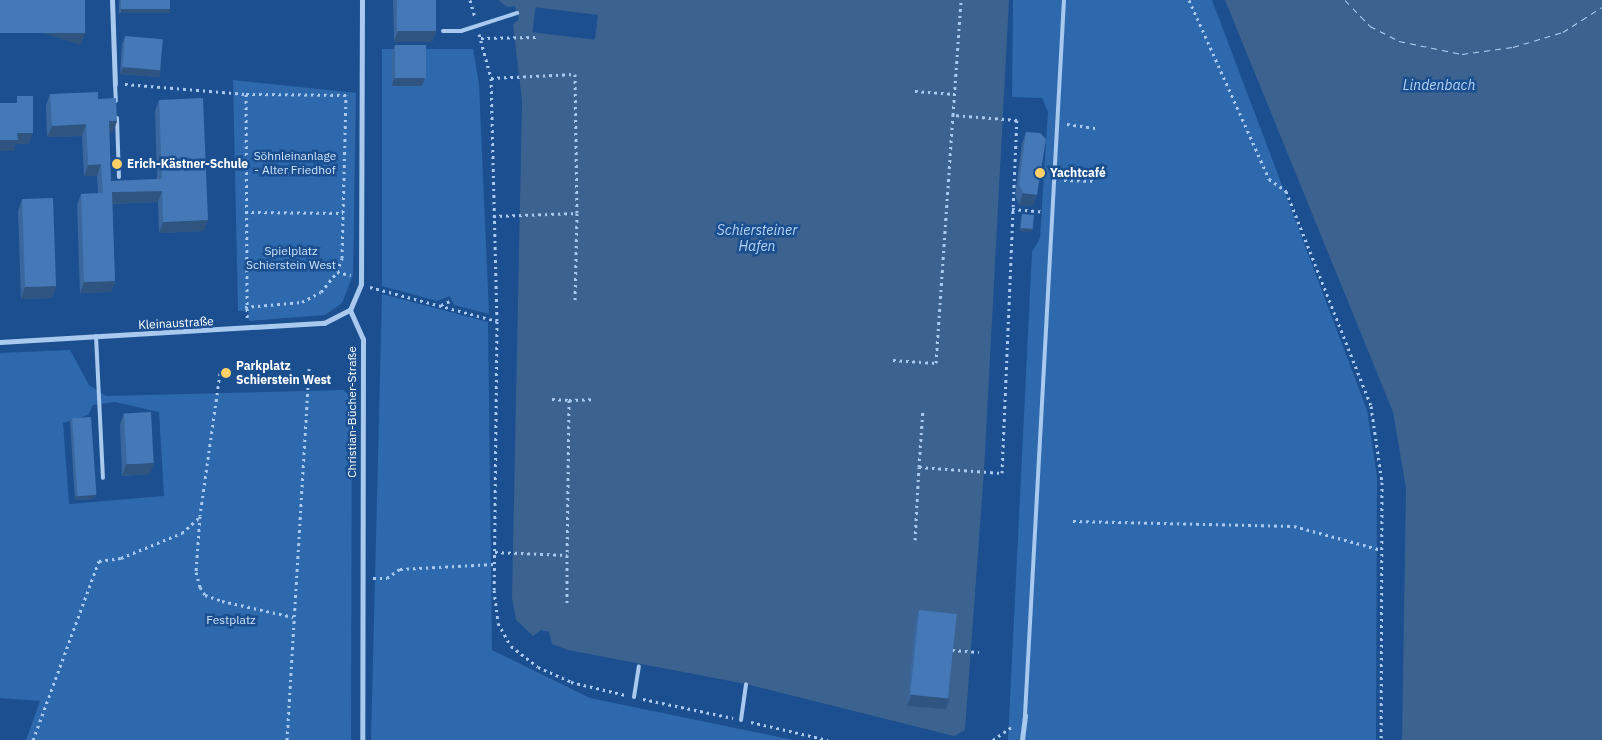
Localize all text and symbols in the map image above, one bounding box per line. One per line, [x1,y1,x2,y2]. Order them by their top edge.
water label: Lindenbach [1403,77,1475,93]
park label: Söhnleinanlage - Alter Friedhof [254,149,336,177]
place label: Erich-Kästner-Schule [127,157,248,171]
marker: Erich-Kästner-Schule [111,158,123,170]
place label: Yachtcafé [1050,166,1106,180]
marker: Yachtcafé [1034,167,1046,179]
water label: Schiersteiner Hafen [717,222,797,254]
park label: Spielplatz Schierstein West [246,244,336,272]
street label: Kleinaustraße [138,314,214,332]
street label: Christian-Bücher-Straße [345,346,359,478]
place label: Parkplatz Schierstein West [236,359,331,387]
marker: Parkplatz Schierstein West [220,367,232,379]
park label: Festplatz [206,613,256,627]

